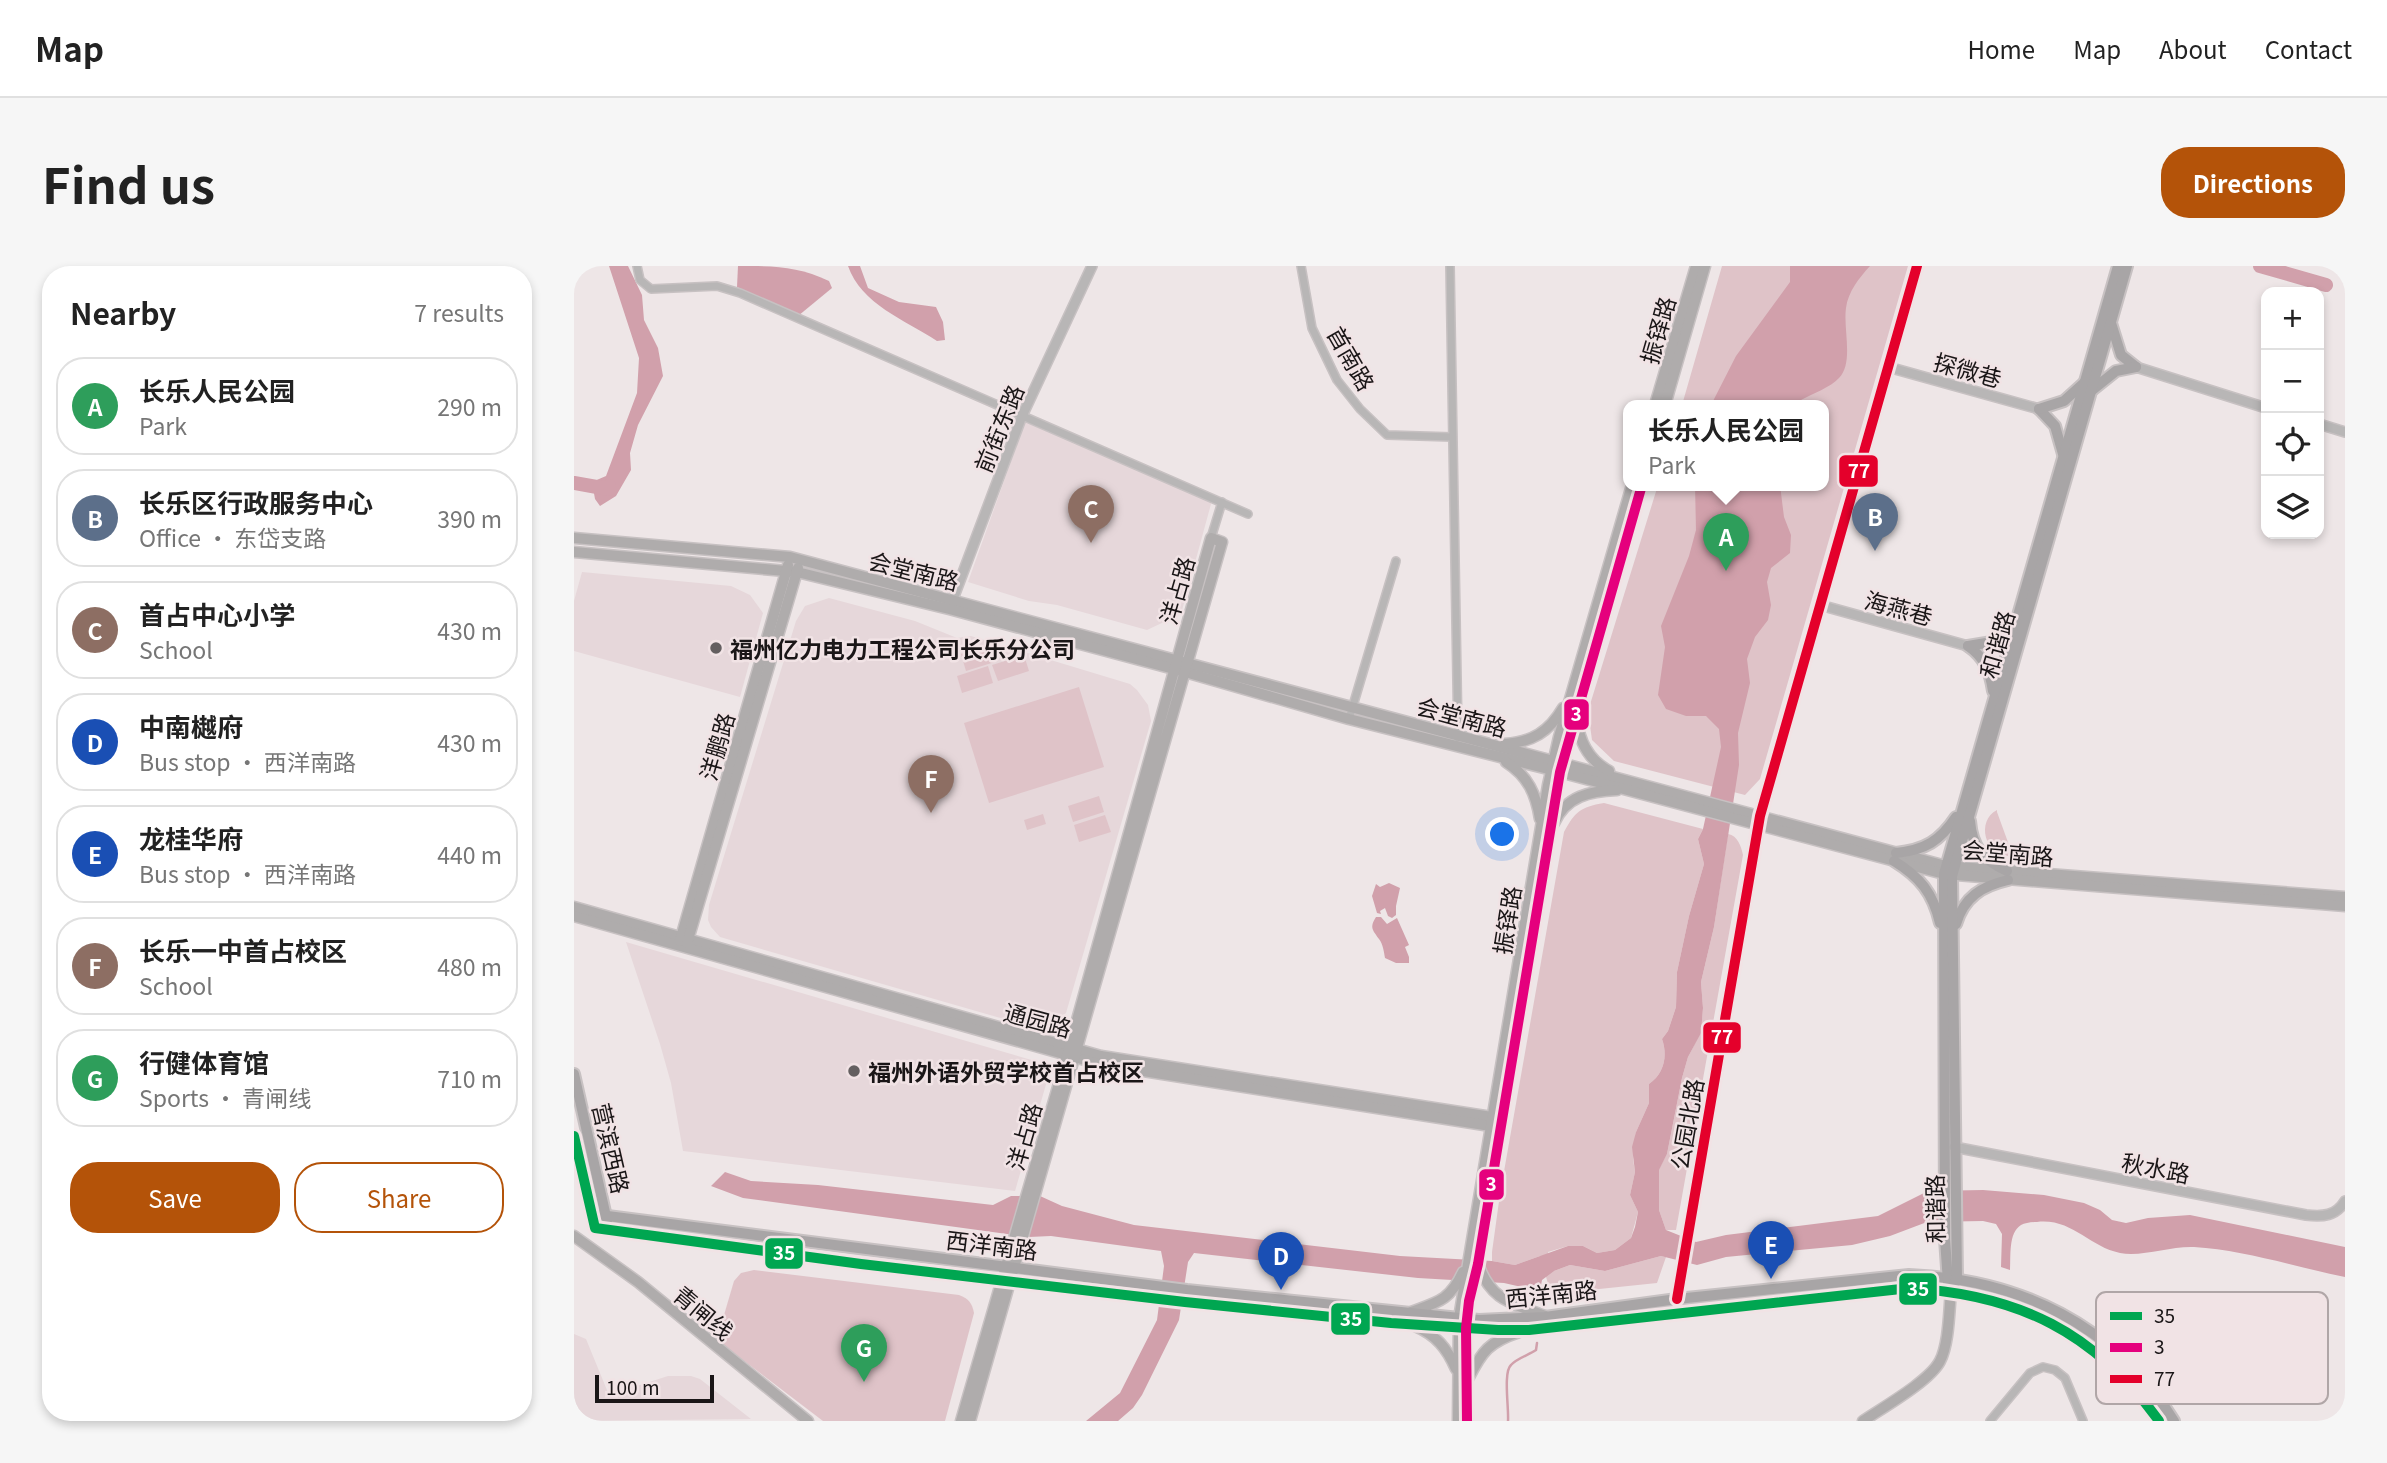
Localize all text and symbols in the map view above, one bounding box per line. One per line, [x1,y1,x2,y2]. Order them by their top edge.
text: Map [35,24,104,72]
text: Home [1968,31,2035,66]
text: Map [2073,31,2121,66]
text: About [2159,31,2227,66]
text: Contact [2265,31,2352,66]
text: Find us [42,147,215,218]
button: Directions [2161,147,2345,218]
map controls [2261,287,2324,539]
button: + [2261,287,2324,350]
text: Nearby [70,290,176,334]
street label: 振铎路 [1631,292,1683,368]
text: 7 results [414,295,504,329]
street label: 首南路 [1320,320,1384,396]
street label: 探微巷 [1930,344,2006,394]
button: − [2261,350,2324,413]
text: 长乐人民公园 [139,371,295,408]
street label: 前街东路 [965,379,1031,477]
text: A [88,389,102,423]
text: 290 m [437,389,502,423]
popup [1623,400,1829,491]
text: Park [139,408,187,442]
text: 长乐人民公园 [1648,410,1804,447]
button: locate [2261,413,2324,476]
text: Park [1648,447,1696,481]
line badge: 77 [1838,454,1879,488]
text: 77 [1848,456,1870,483]
button: layers [2261,476,2324,539]
text: 长乐区行政服务中心 [139,483,373,520]
pin: C [1068,485,1114,543]
pin: B [1852,493,1898,551]
text: B [87,501,103,535]
text: 390 m [437,501,502,535]
pin: A [1703,513,1749,571]
text: Office · 东岱支路 [139,520,326,554]
street label: 会堂南路 [865,542,963,598]
street label: 洋占路 [1150,552,1202,628]
street label: 海燕巷 [1861,582,1937,632]
text: 首占中心小学 [139,595,295,632]
street label: 和谐路 [1970,606,2022,682]
text: C [87,613,103,647]
text: 430 m [437,613,502,647]
place label: 福州亿力电力工程公司长乐分公司 [730,631,1075,665]
text: School [139,632,213,666]
marker: 福州亿力电力工程公司长乐分公司 [708,640,724,656]
street label: 会堂南路 [1413,688,1511,744]
line badge: 3 [1563,698,1590,731]
text: 3 [1570,699,1582,726]
text: 中南樾府 [139,707,243,744]
street label: 洋鹏路 [690,708,742,784]
text: D [87,725,103,759]
text: 430 m [437,725,502,759]
text: Bus stop · 西洋南路 [139,744,356,778]
pin: F [908,755,954,813]
your location [1485,817,1519,851]
text: 龙桂华府 [139,819,243,856]
street label: 会堂南路 [1961,831,2055,873]
text: E [88,837,102,871]
text: 440 m [437,837,502,871]
text: Bus stop · 西洋南路 [139,856,356,890]
street label: 振铎路 [1484,883,1528,957]
text: 长乐一中首占校区 [139,931,347,968]
text: F [88,949,102,983]
text: 480 m [437,949,502,983]
text: School [139,968,213,1002]
street label: 通园路 [1000,994,1076,1044]
line badge: 77 [1702,1021,1742,1054]
text: 77 [1711,1022,1733,1049]
text: 行健体育馆 [139,1043,269,1080]
place label: 福州外语外贸学校首占校区 [868,1054,1144,1088]
text: G [87,1061,103,1095]
text: 710 m [437,1061,502,1095]
marker: 福州外语外贸学校首占校区 [846,1063,862,1079]
street label: 公园北路 [1661,1076,1711,1172]
text: Sports · 青闸线 [139,1080,311,1114]
street label: 洋占路 [997,1098,1049,1174]
street label: 营滨西路 [585,1099,639,1197]
street label: 秋水路 [2119,1144,2193,1190]
button: Save [70,1162,280,1233]
button: Share [294,1162,504,1233]
line badge: 3 [1478,1168,1505,1201]
text: 3 [1485,1169,1497,1196]
street label: 和谐路 [1916,1174,1952,1244]
pin: E [1748,1221,1794,1279]
street label: 西洋南路 [944,1222,1040,1266]
pin: D [1258,1232,1304,1290]
line badge: 35 [764,1237,804,1270]
text: 35 [773,1238,795,1265]
street label: 西洋南路 [1503,1271,1599,1315]
line badge: 35 [1898,1272,1938,1306]
text: 35 [1907,1274,1929,1301]
street label: 青闸线 [667,1277,741,1347]
legend [2096,1292,2328,1404]
text: 35 [2154,1301,2175,1328]
line badge: 35 [1330,1302,1371,1336]
text: 35 [1340,1304,1362,1331]
pin: G [841,1324,887,1382]
text: 3 [2154,1332,2165,1359]
text: 77 [2154,1364,2175,1391]
scale bar [595,1372,714,1404]
text: 100 m [606,1373,660,1400]

